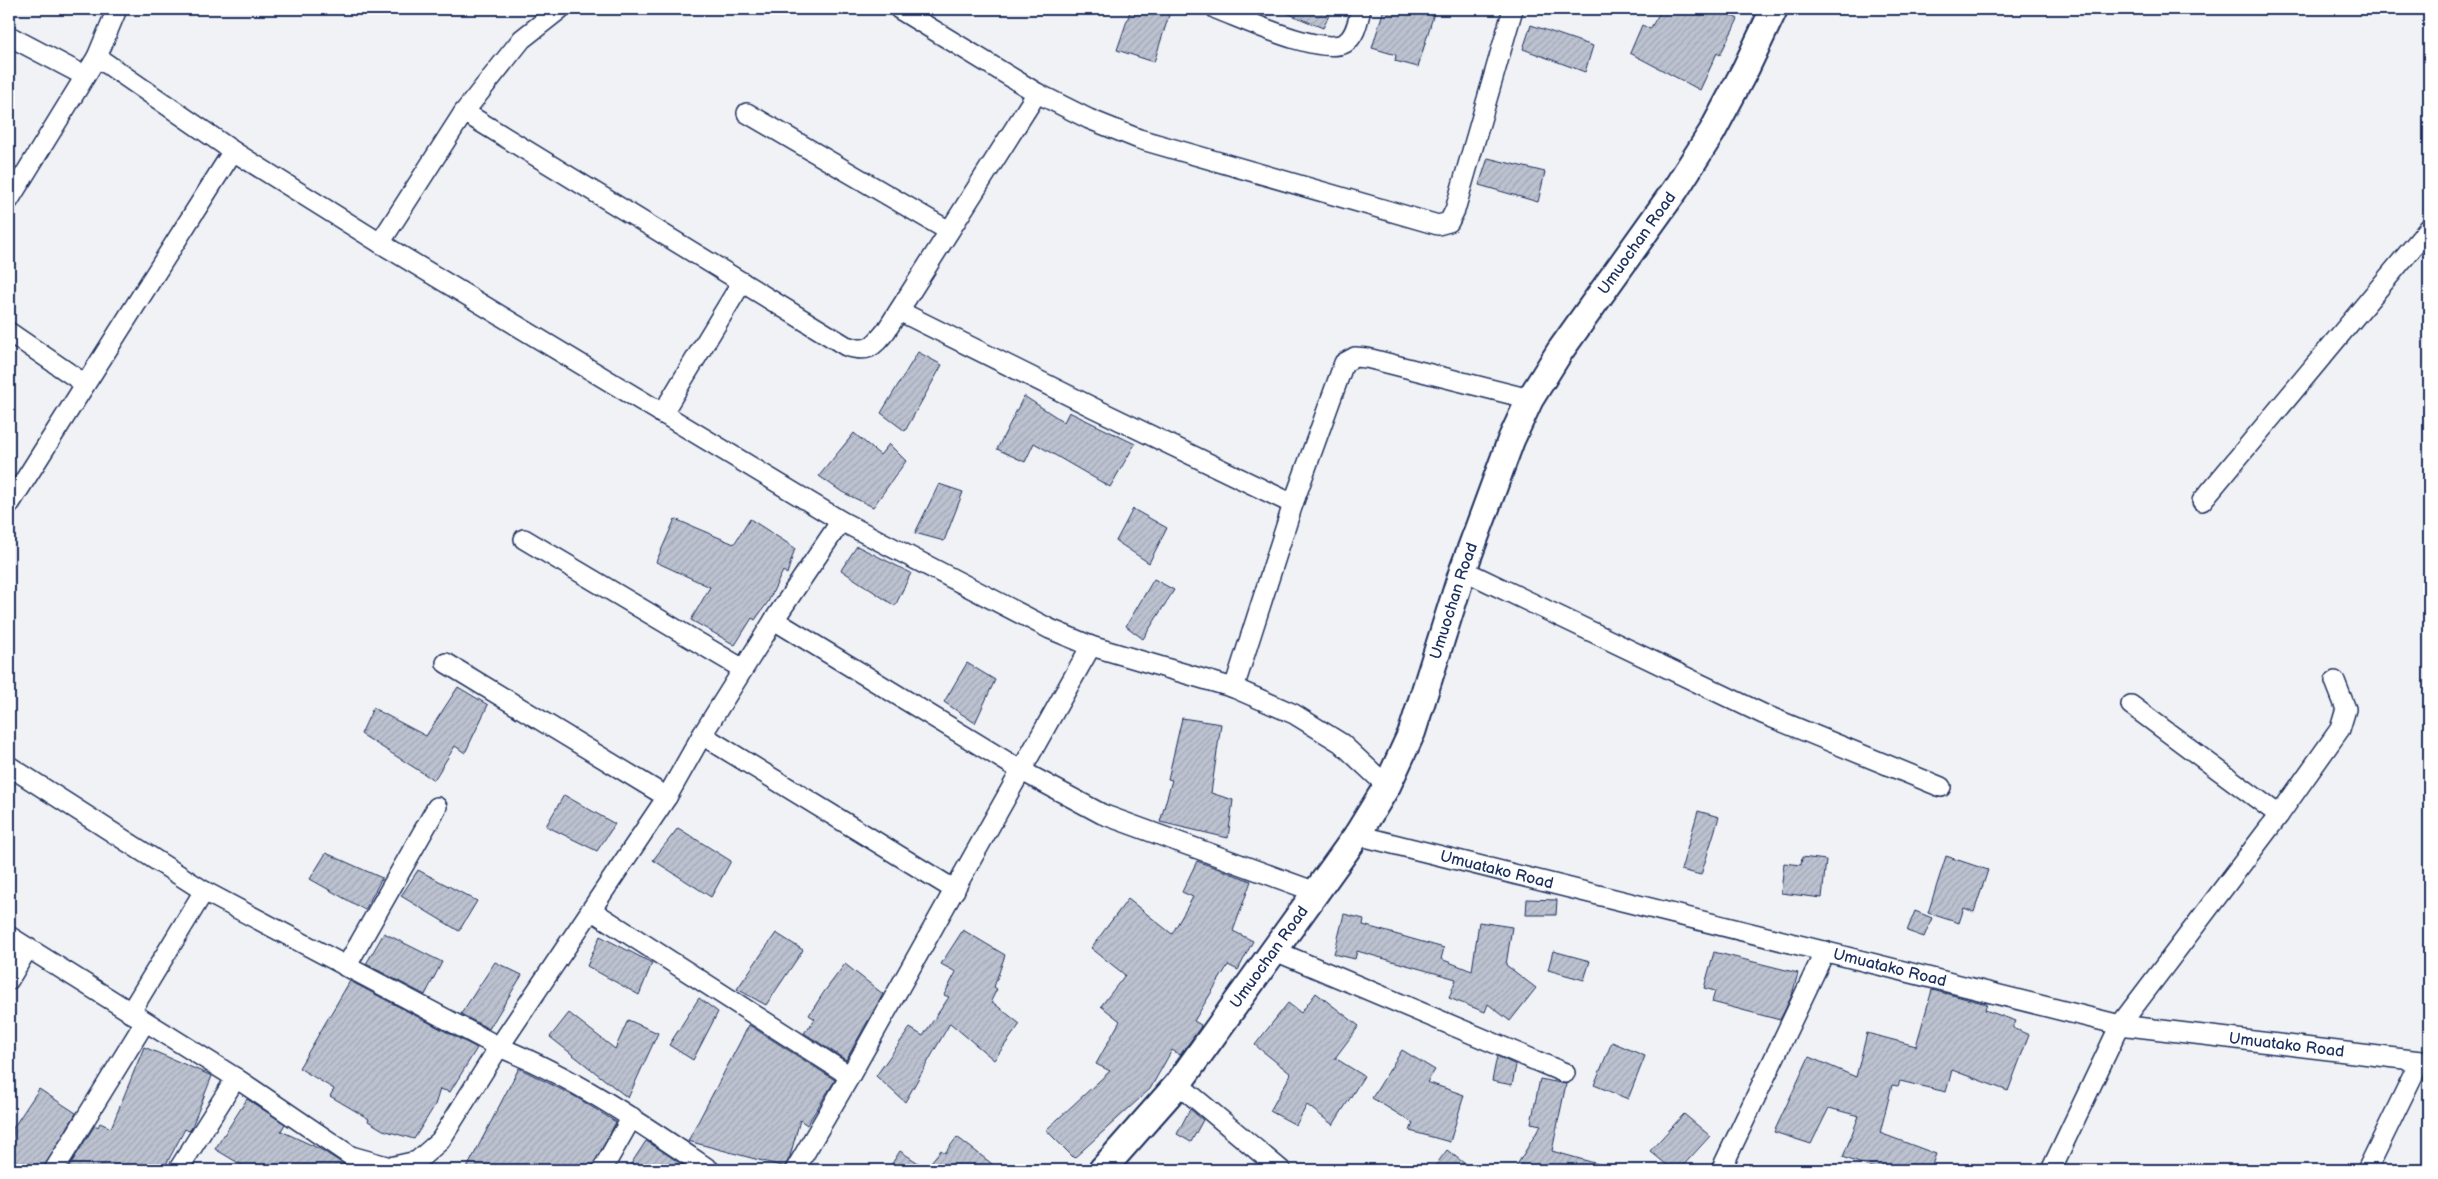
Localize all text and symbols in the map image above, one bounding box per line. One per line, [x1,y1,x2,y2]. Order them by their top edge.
street label: Umuochan Road [1594,188,1680,298]
street label: Umuochan Road [1426,540,1482,661]
street label: Umuatako Road [1438,847,1555,893]
street label: Umuochan Road [1226,902,1312,1012]
street label: Umuatako Road [1831,944,1948,991]
street label: Umuatako Road [2228,1029,2345,1061]

